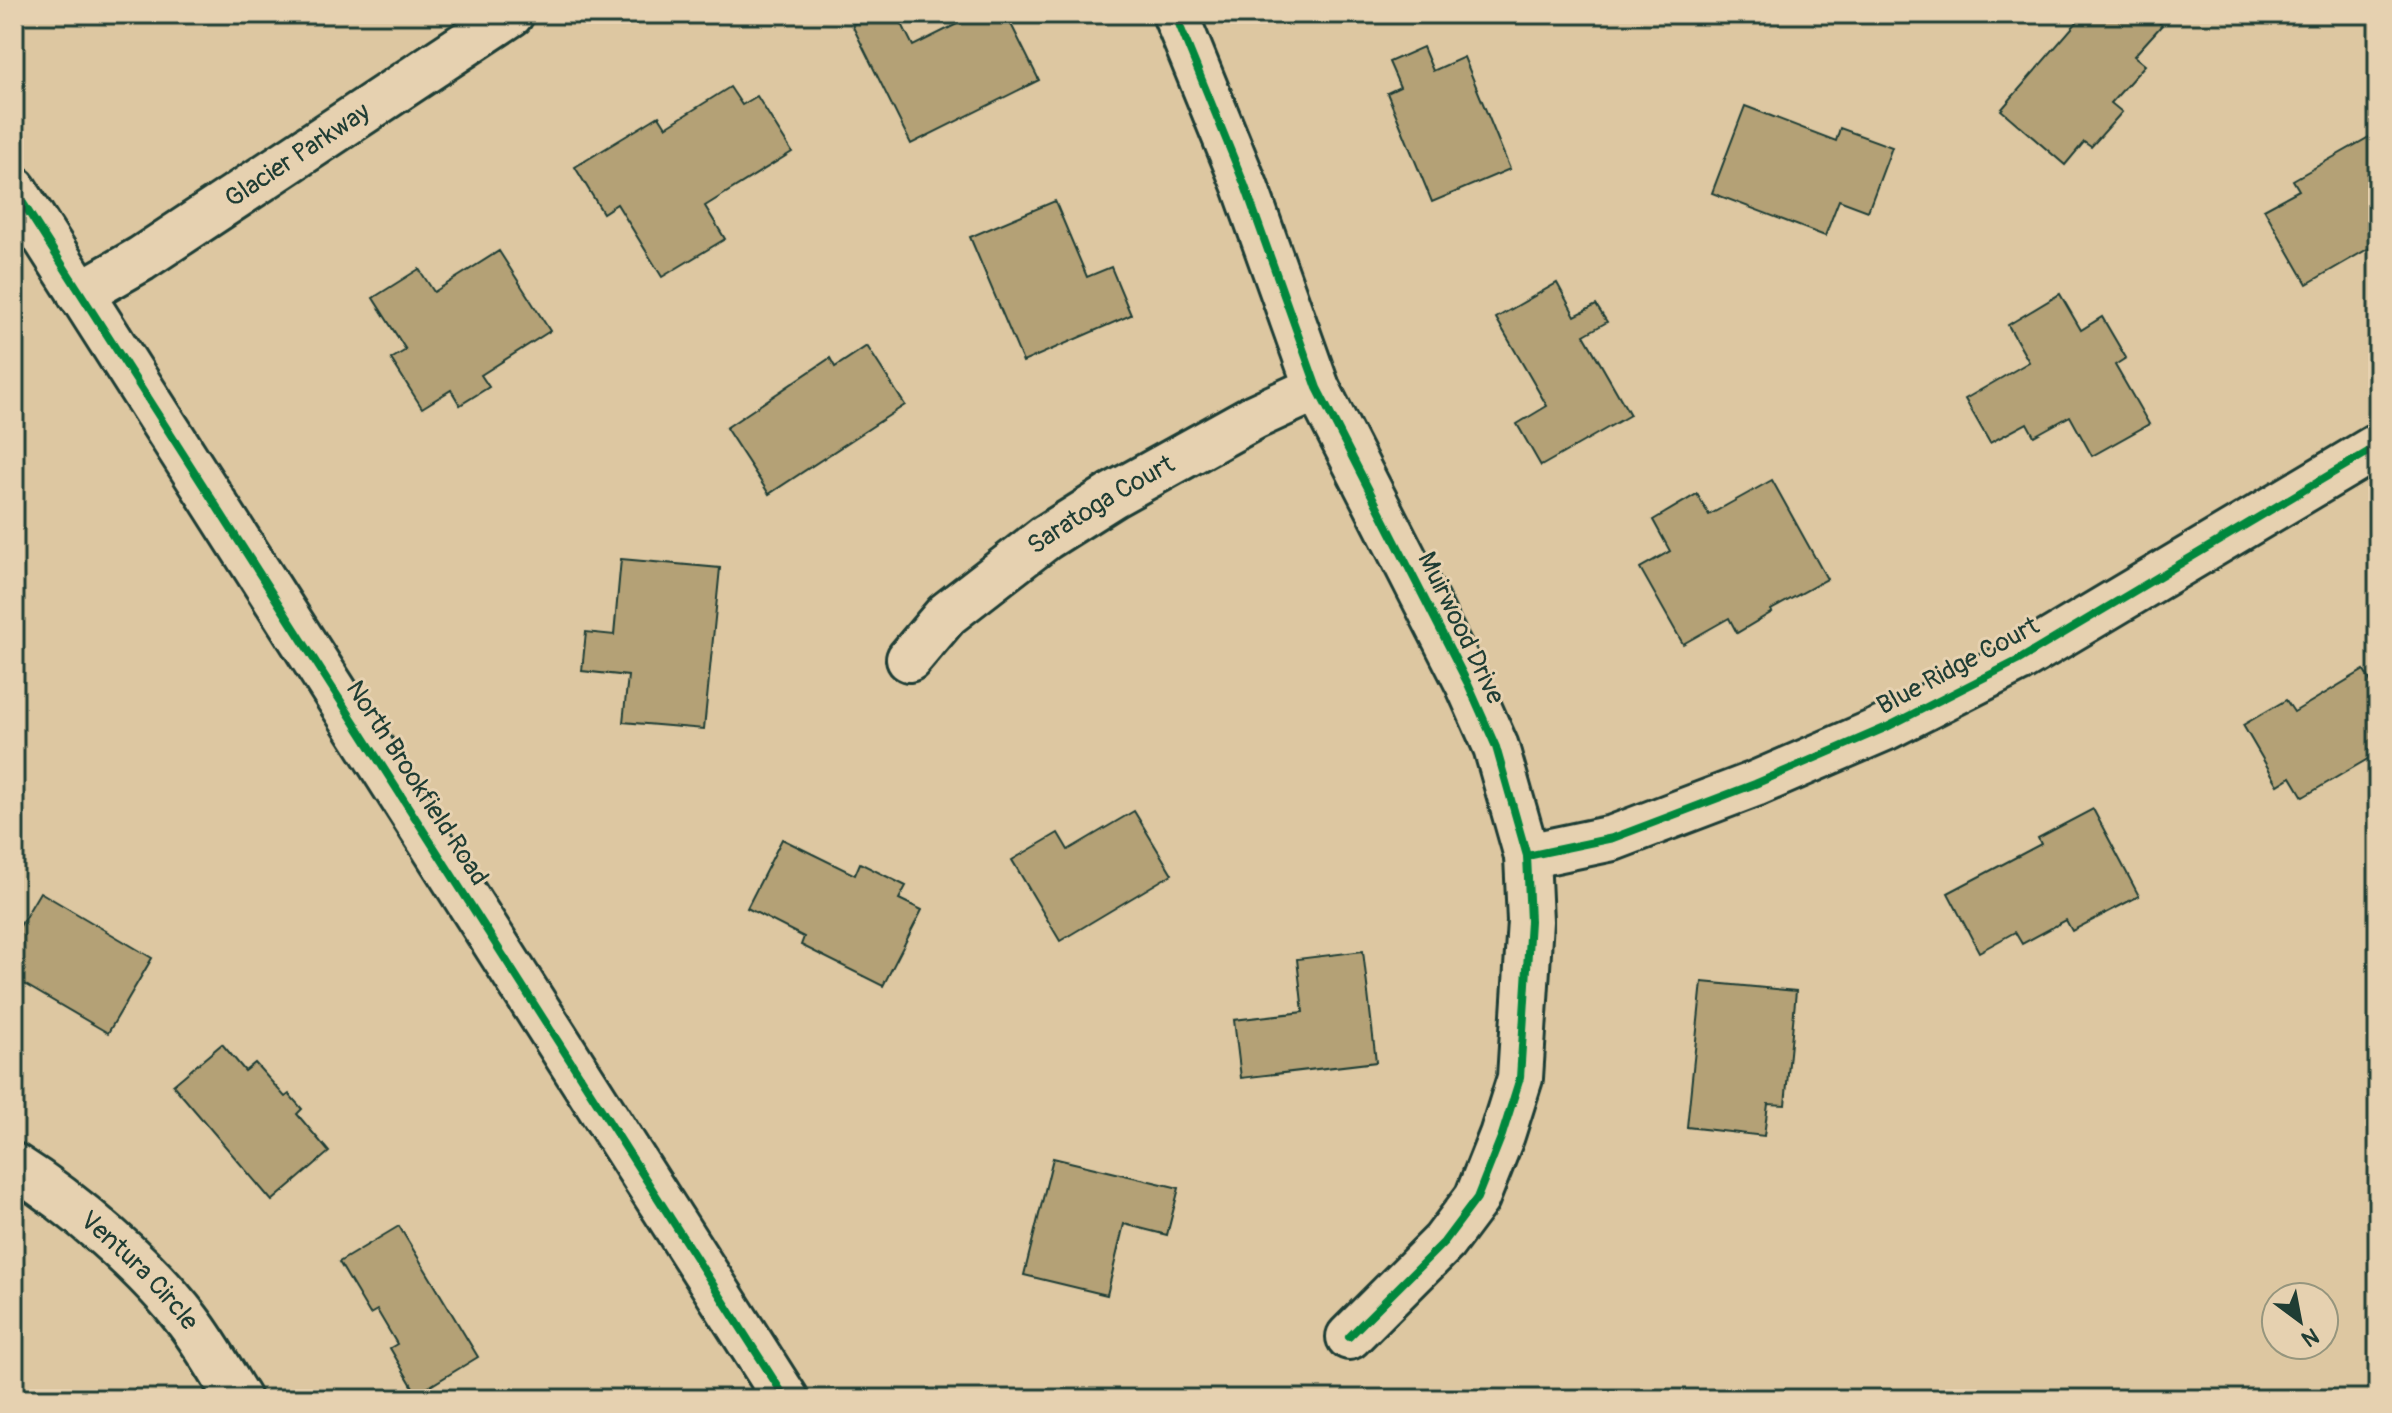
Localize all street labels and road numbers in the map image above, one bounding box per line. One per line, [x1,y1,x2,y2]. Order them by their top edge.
street label: Glacier Parkway [219,96,376,215]
street label: Saratoga Court [1021,448,1180,562]
street label: Muirwood Drive [1410,547,1512,709]
street label: Blue Ridge Court [1871,610,2045,722]
street label: North Brookfield Road [339,675,495,891]
street label: Ventura Circle [74,1204,205,1337]

